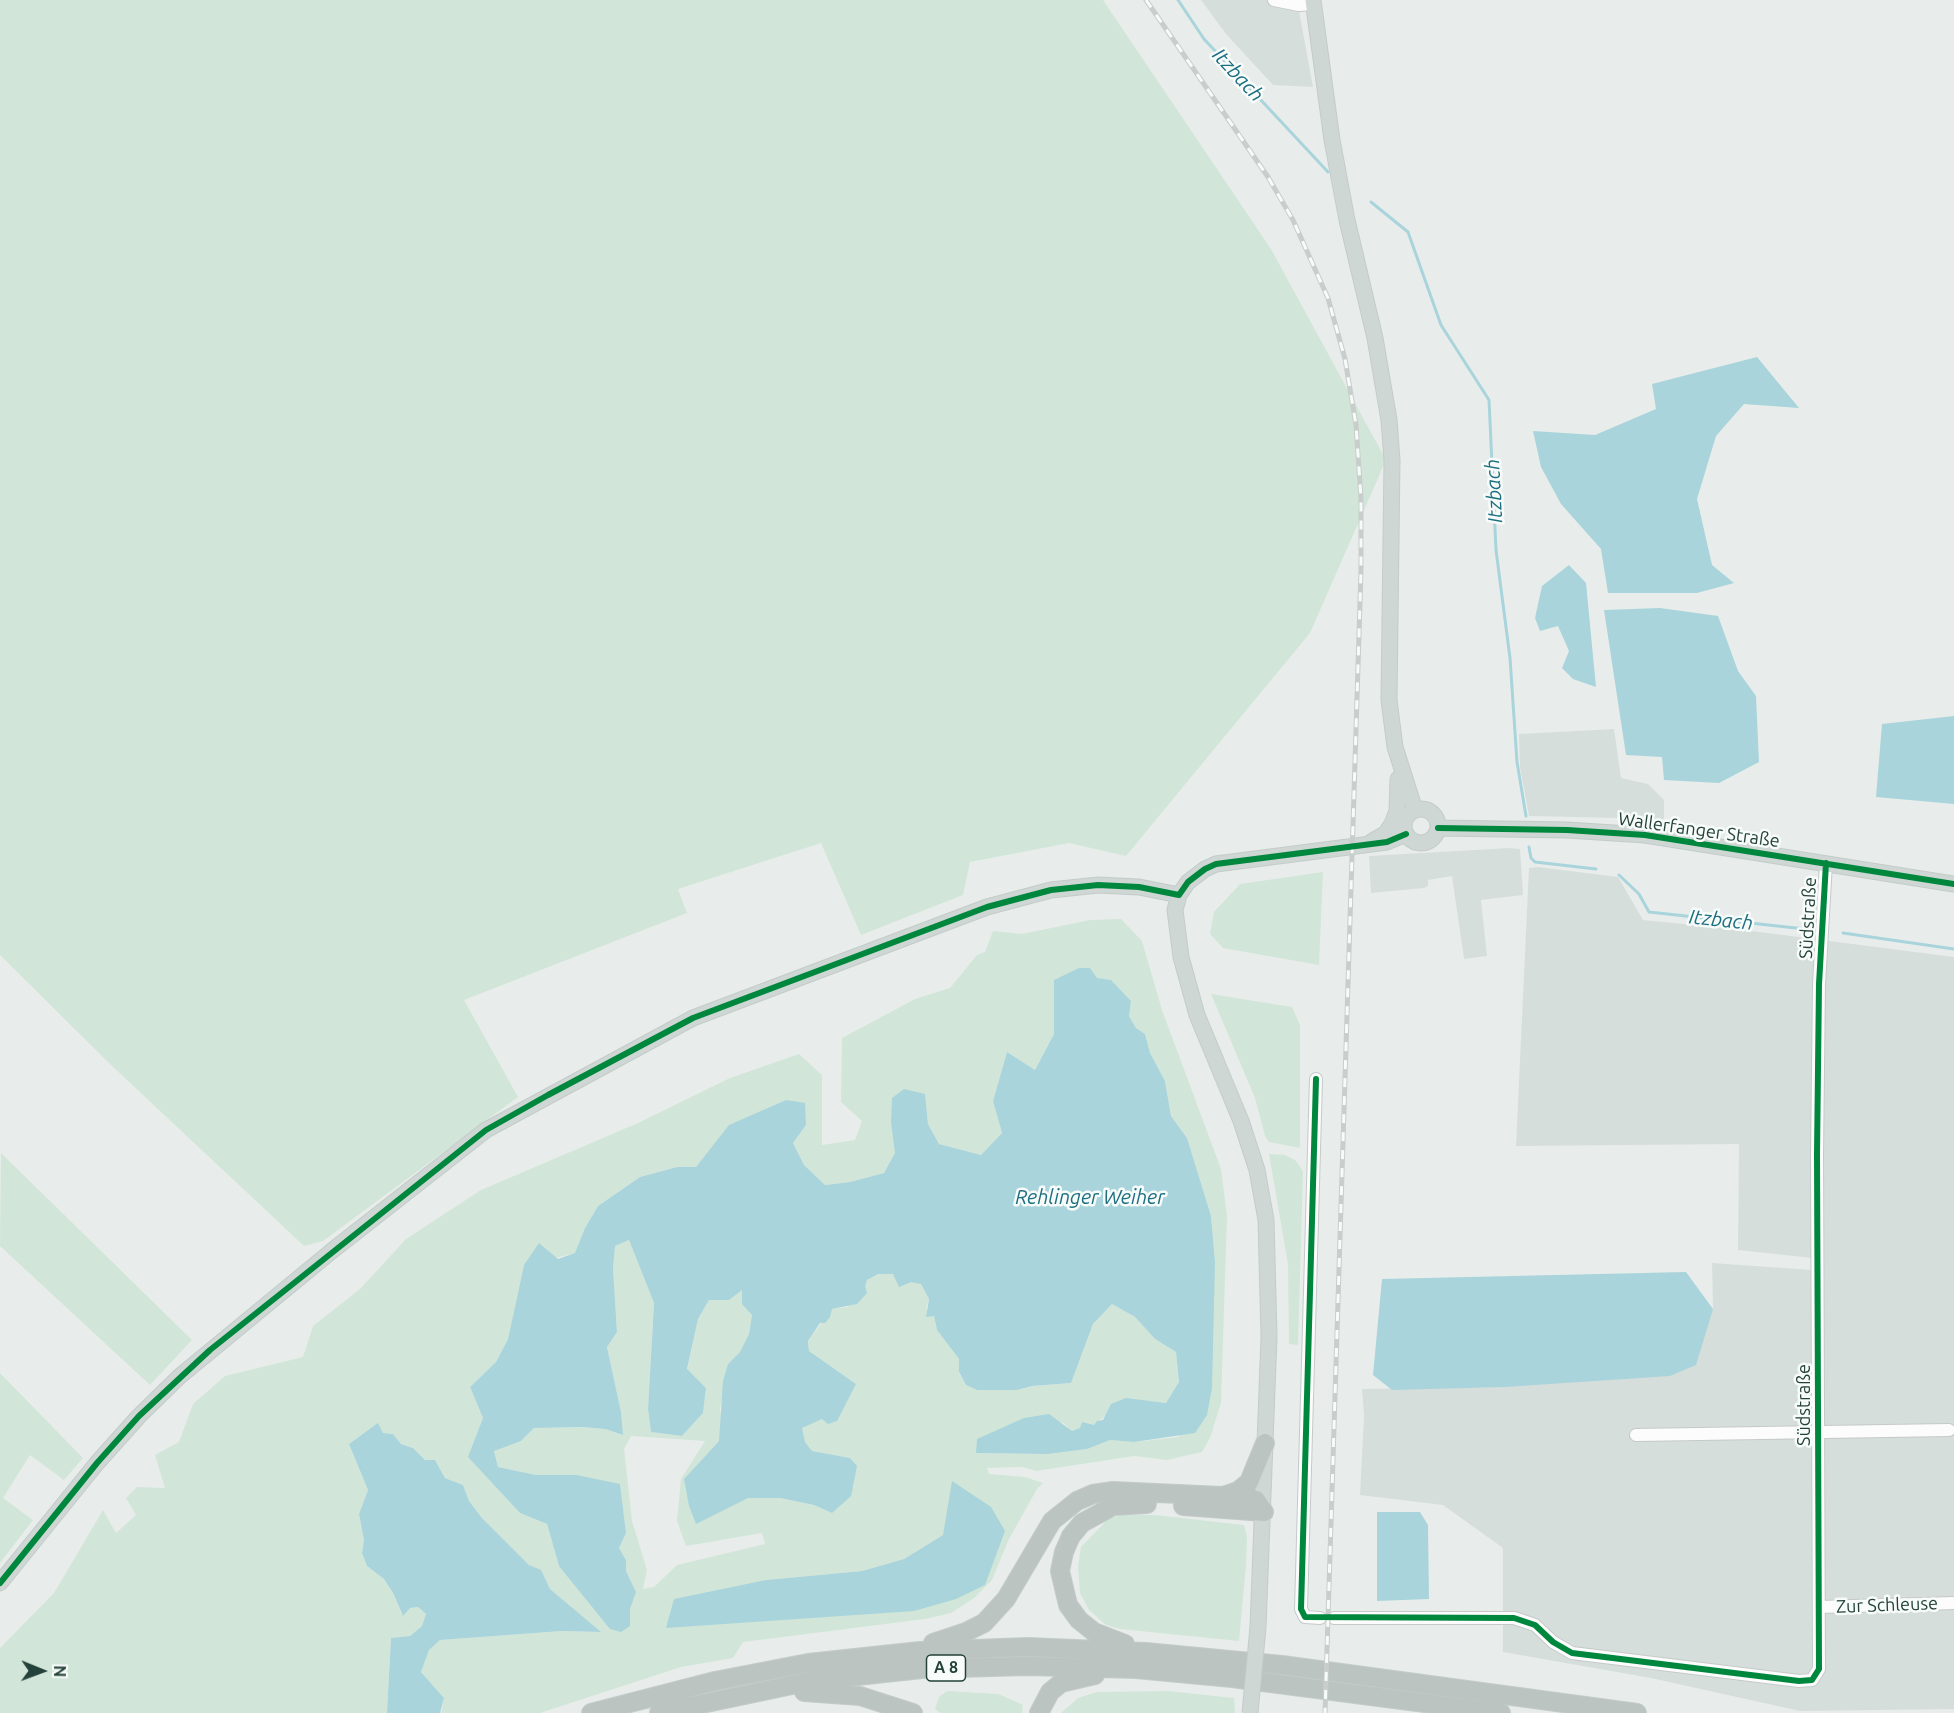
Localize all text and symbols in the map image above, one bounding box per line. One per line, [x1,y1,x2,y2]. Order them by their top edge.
water label: Itzbach [1207,43,1269,107]
water label: Itzbach [1480,458,1508,524]
street label: Wallerfanger Straße [1617,808,1781,852]
street label: Südstraße [1795,877,1821,959]
water label: Itzbach [1688,905,1754,935]
water label: Rehlinger Weiher [1015,1185,1165,1209]
street label: Südstraße [1793,1364,1815,1446]
street label: Zur Schleuse [1836,1592,1938,1618]
north arrow [12,1641,72,1701]
road number: A 8 [926,1655,966,1681]
text: N [51,1665,69,1677]

